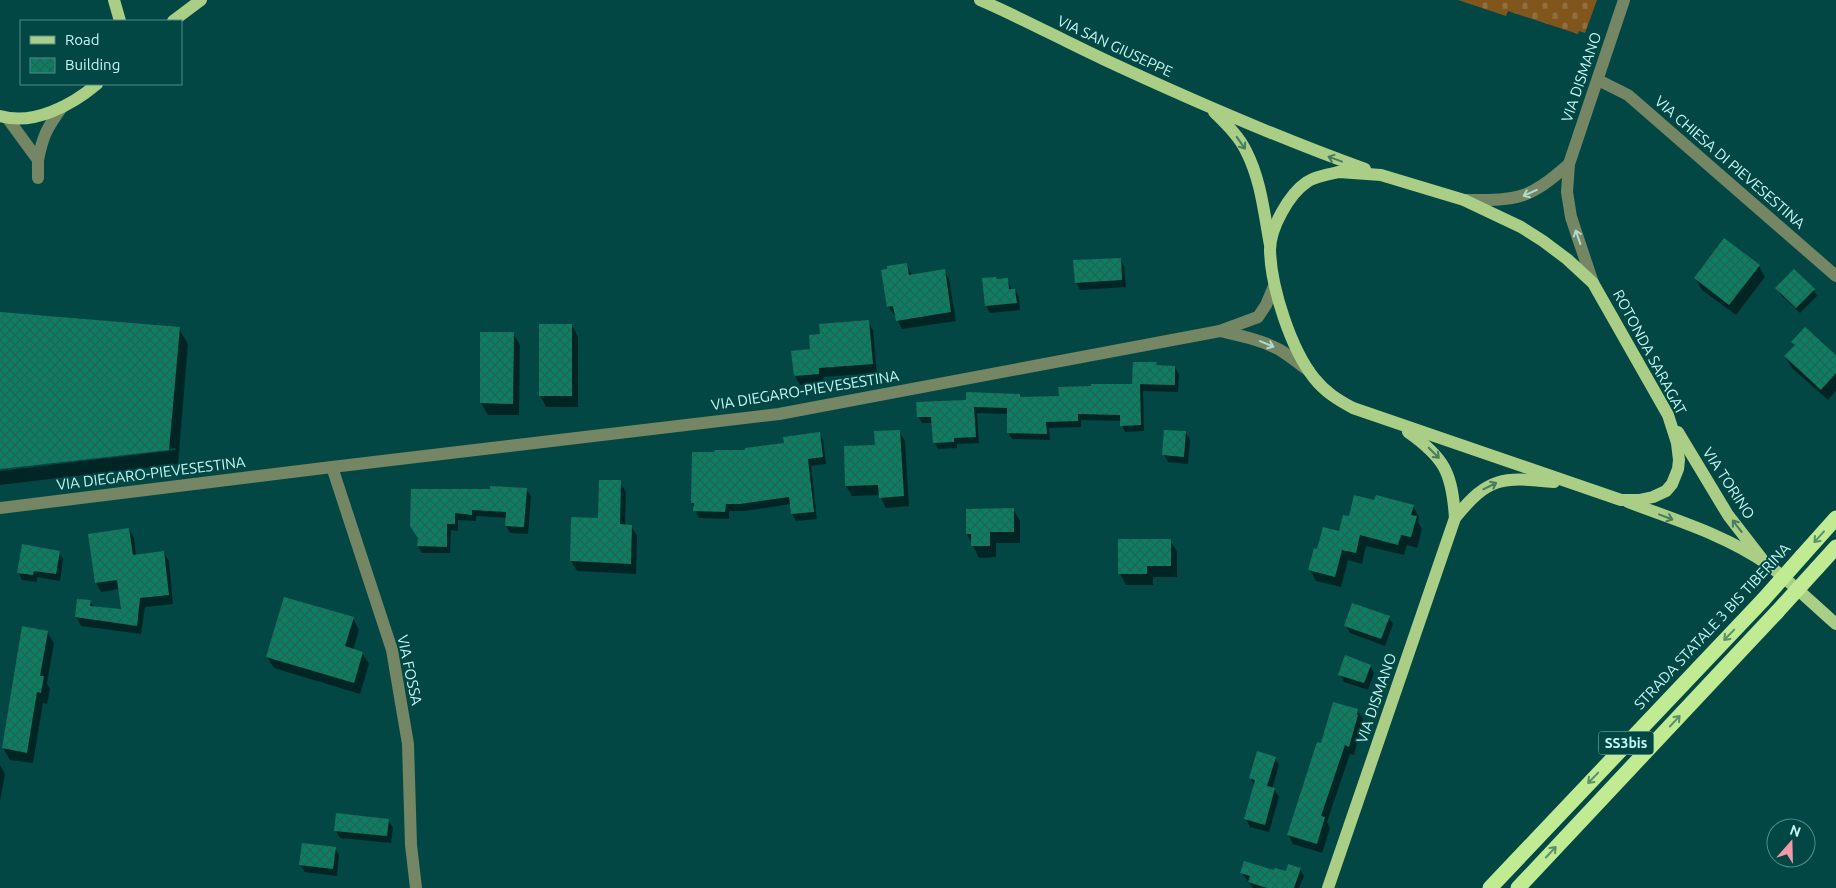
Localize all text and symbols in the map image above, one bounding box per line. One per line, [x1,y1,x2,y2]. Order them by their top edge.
street label: VIA SAN GIUSEPPE [1055,12,1175,80]
legend [20,20,182,85]
street label: VIA DISMANO [1558,30,1604,124]
text: Road [65,31,100,48]
text: Building [65,56,120,73]
street label: VIA CHIESA DI PIEVESESTINA [1651,92,1809,232]
one-way arrow [1236,136,1246,150]
one-way arrow [1327,153,1343,163]
one-way arrow [1523,189,1538,199]
one-way arrow [1572,229,1582,245]
street label: ROTONDA SARAGAT [1610,287,1690,418]
one-way arrow [1259,340,1274,350]
street label: VIA DIEGARO-PIEVESESTINA [710,367,900,413]
street label: VIA TORINO [1700,444,1758,522]
one-way arrow [1428,447,1440,460]
street label: VIA DIEGARO-PIEVESESTINA [56,453,247,493]
one-way arrow [1483,481,1498,491]
one-way arrow [1658,513,1674,522]
one-way arrow [1732,519,1742,533]
one-way arrow [1813,530,1825,543]
street label: STRADA STATALE 3 BIS TIBERINA [1631,539,1794,712]
one-way arrow [1723,629,1735,641]
street label: VIA FOSSA [394,633,426,707]
street label: VIA DISMANO [1353,651,1399,745]
one-way arrow [1669,715,1681,728]
road number: SS3bis [1598,731,1654,754]
one-way arrow [1587,772,1599,784]
north arrow [1766,818,1816,868]
text: N [1788,821,1803,840]
one-way arrow [1545,846,1557,859]

